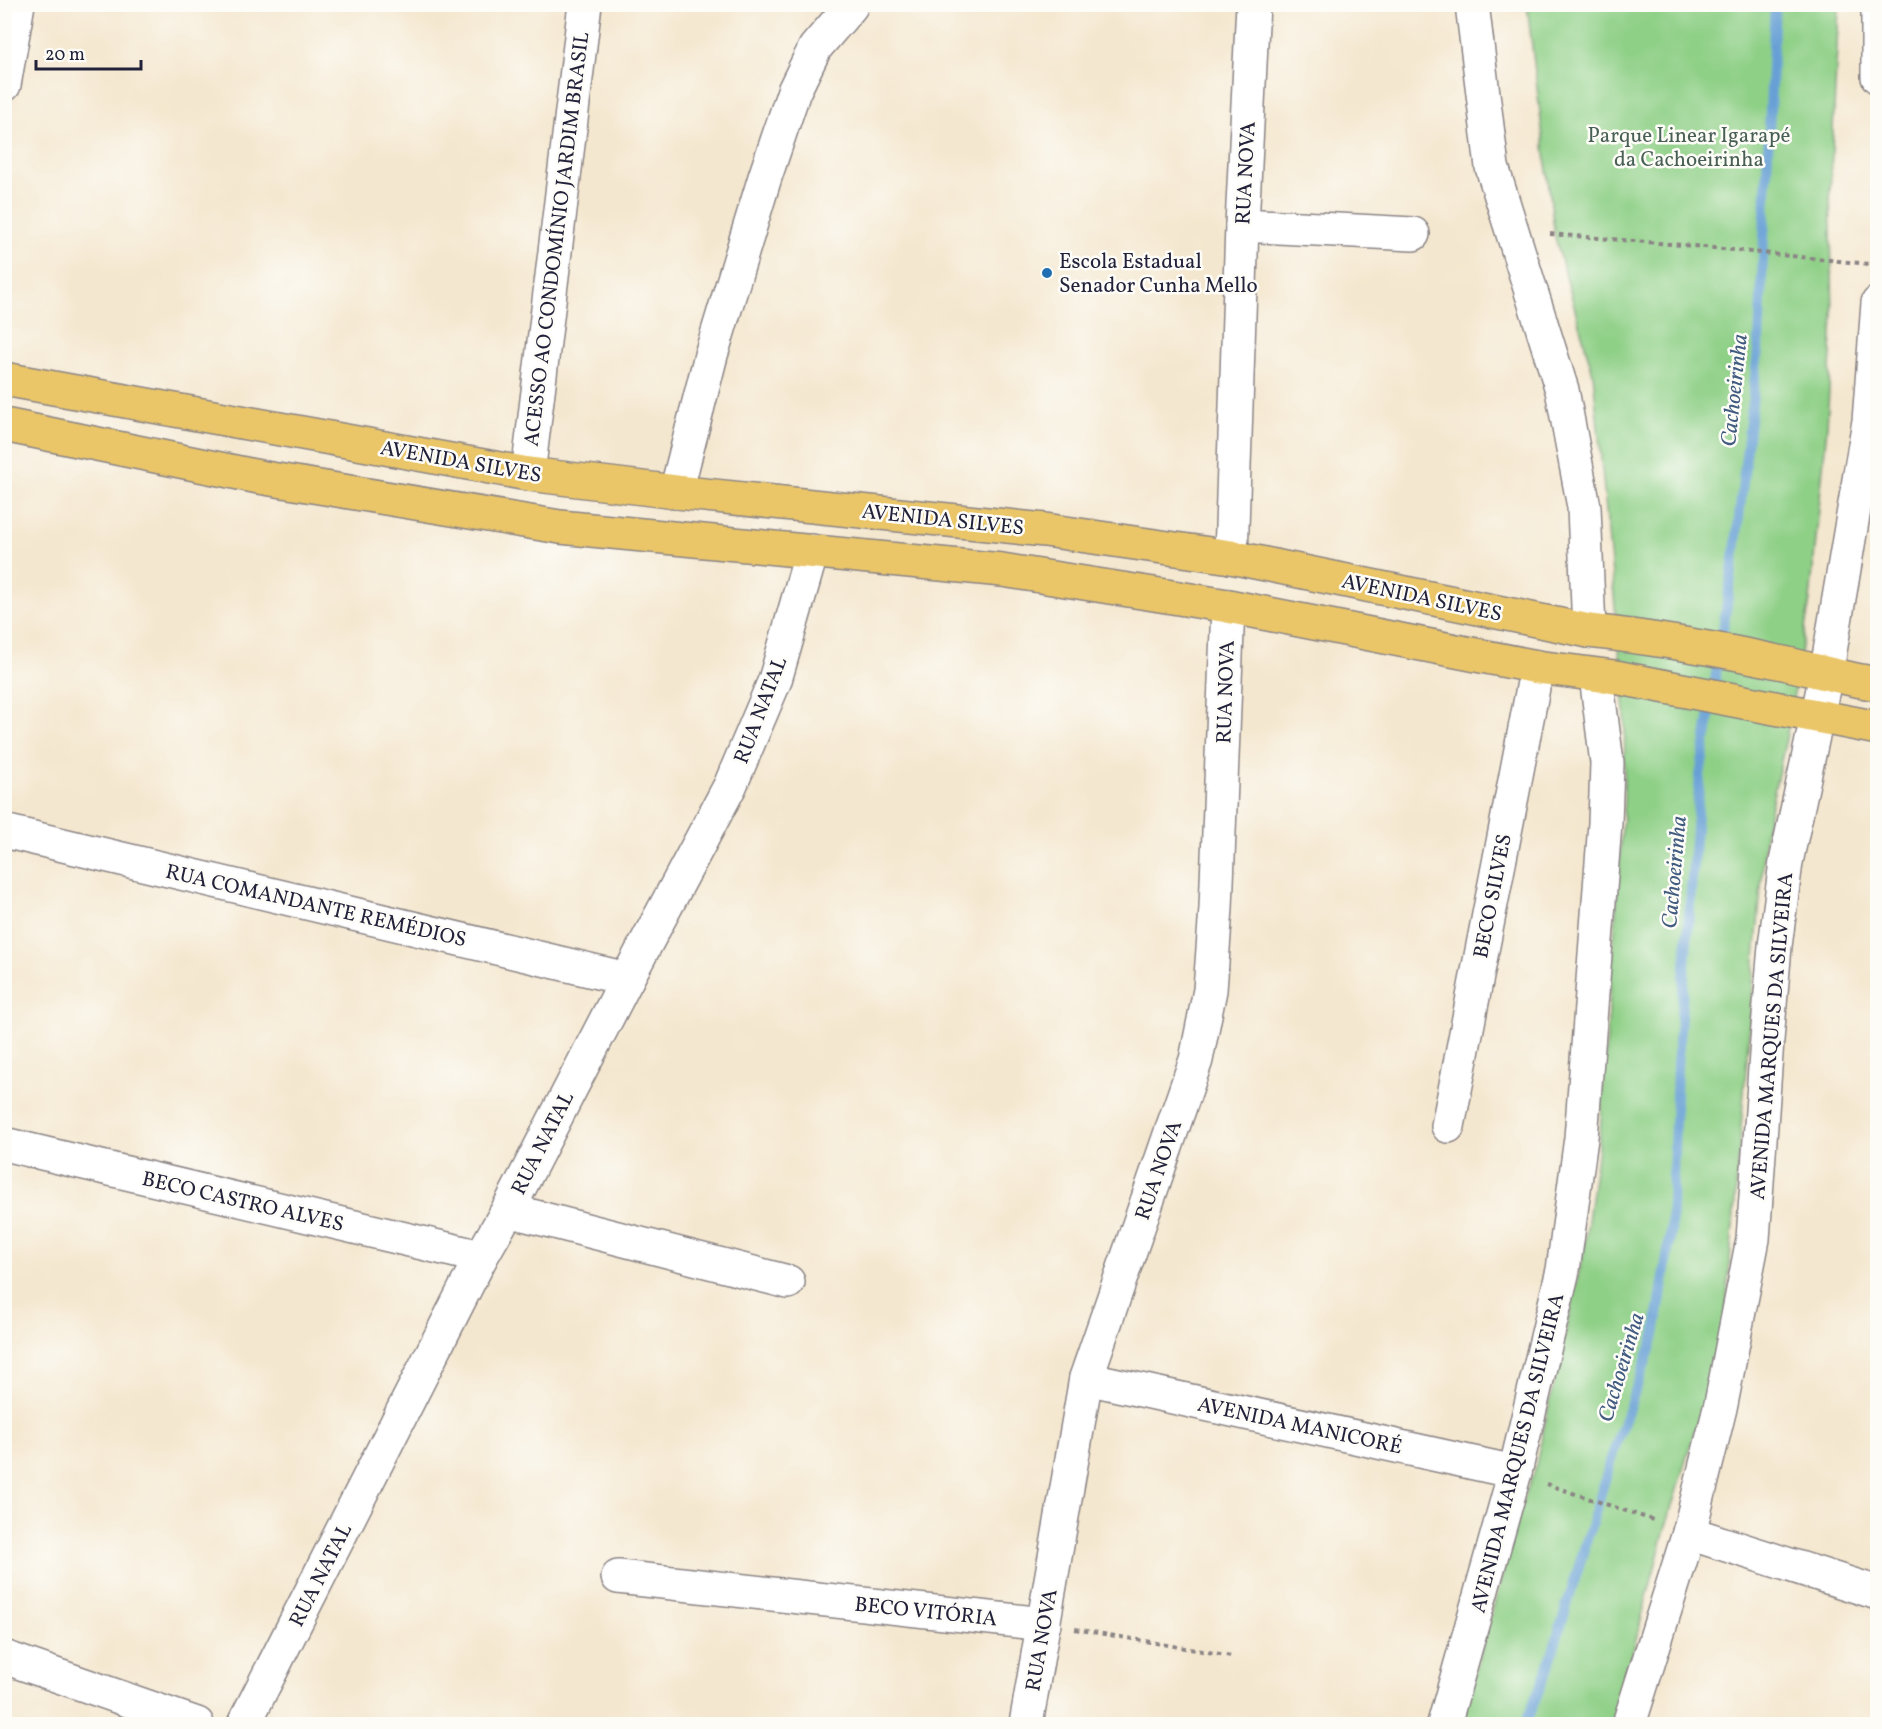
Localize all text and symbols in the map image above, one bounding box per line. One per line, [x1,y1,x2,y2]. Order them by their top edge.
street label: ACESSO AO CONDOMÍNIO JARDIM BRASIL [518,30,597,448]
scale bar [36,33,141,71]
text: 20 m [45,43,85,68]
street label: RUA NOVA [1229,120,1264,226]
park label: Parque Linear Igarapé da Cachoeirinha [1588,122,1790,175]
place label: Escola Estadual Senador Cunha Mello [1059,248,1258,301]
marker: Escola Estadual Senador Cunha Mello [1040,266,1054,280]
water label: Cachoeirinha [1714,332,1757,448]
street label: AVENIDA SILVES [378,434,544,491]
street label: AVENIDA SILVES [860,498,1025,543]
street label: AVENIDA SILVES [1339,567,1504,630]
street label: RUA NOVA [1210,640,1243,744]
street label: RUA NATAL [728,653,795,768]
water label: Cachoeirinha [1655,815,1696,930]
street label: BECO SILVES [1467,832,1520,961]
street label: RUA COMANDANTE REMÉDIOS [162,858,469,955]
street label: AVENIDA MARQUES DA SILVEIRA [1744,871,1801,1201]
street label: RUA NATAL [505,1087,582,1200]
street label: RUA NOVA [1129,1117,1190,1224]
street label: BECO CASTRO ALVES [139,1165,346,1240]
street label: AVENIDA MARQUES DA SILVEIRA [1465,1290,1572,1616]
water label: Cachoeirinha [1591,1309,1654,1426]
street label: AVENIDA MANICORÉ [1195,1391,1405,1462]
street label: RUA NATAL [283,1519,360,1632]
street label: RUA NOVA [1019,1587,1066,1694]
street label: BECO VITÓRIA [853,1591,999,1634]

